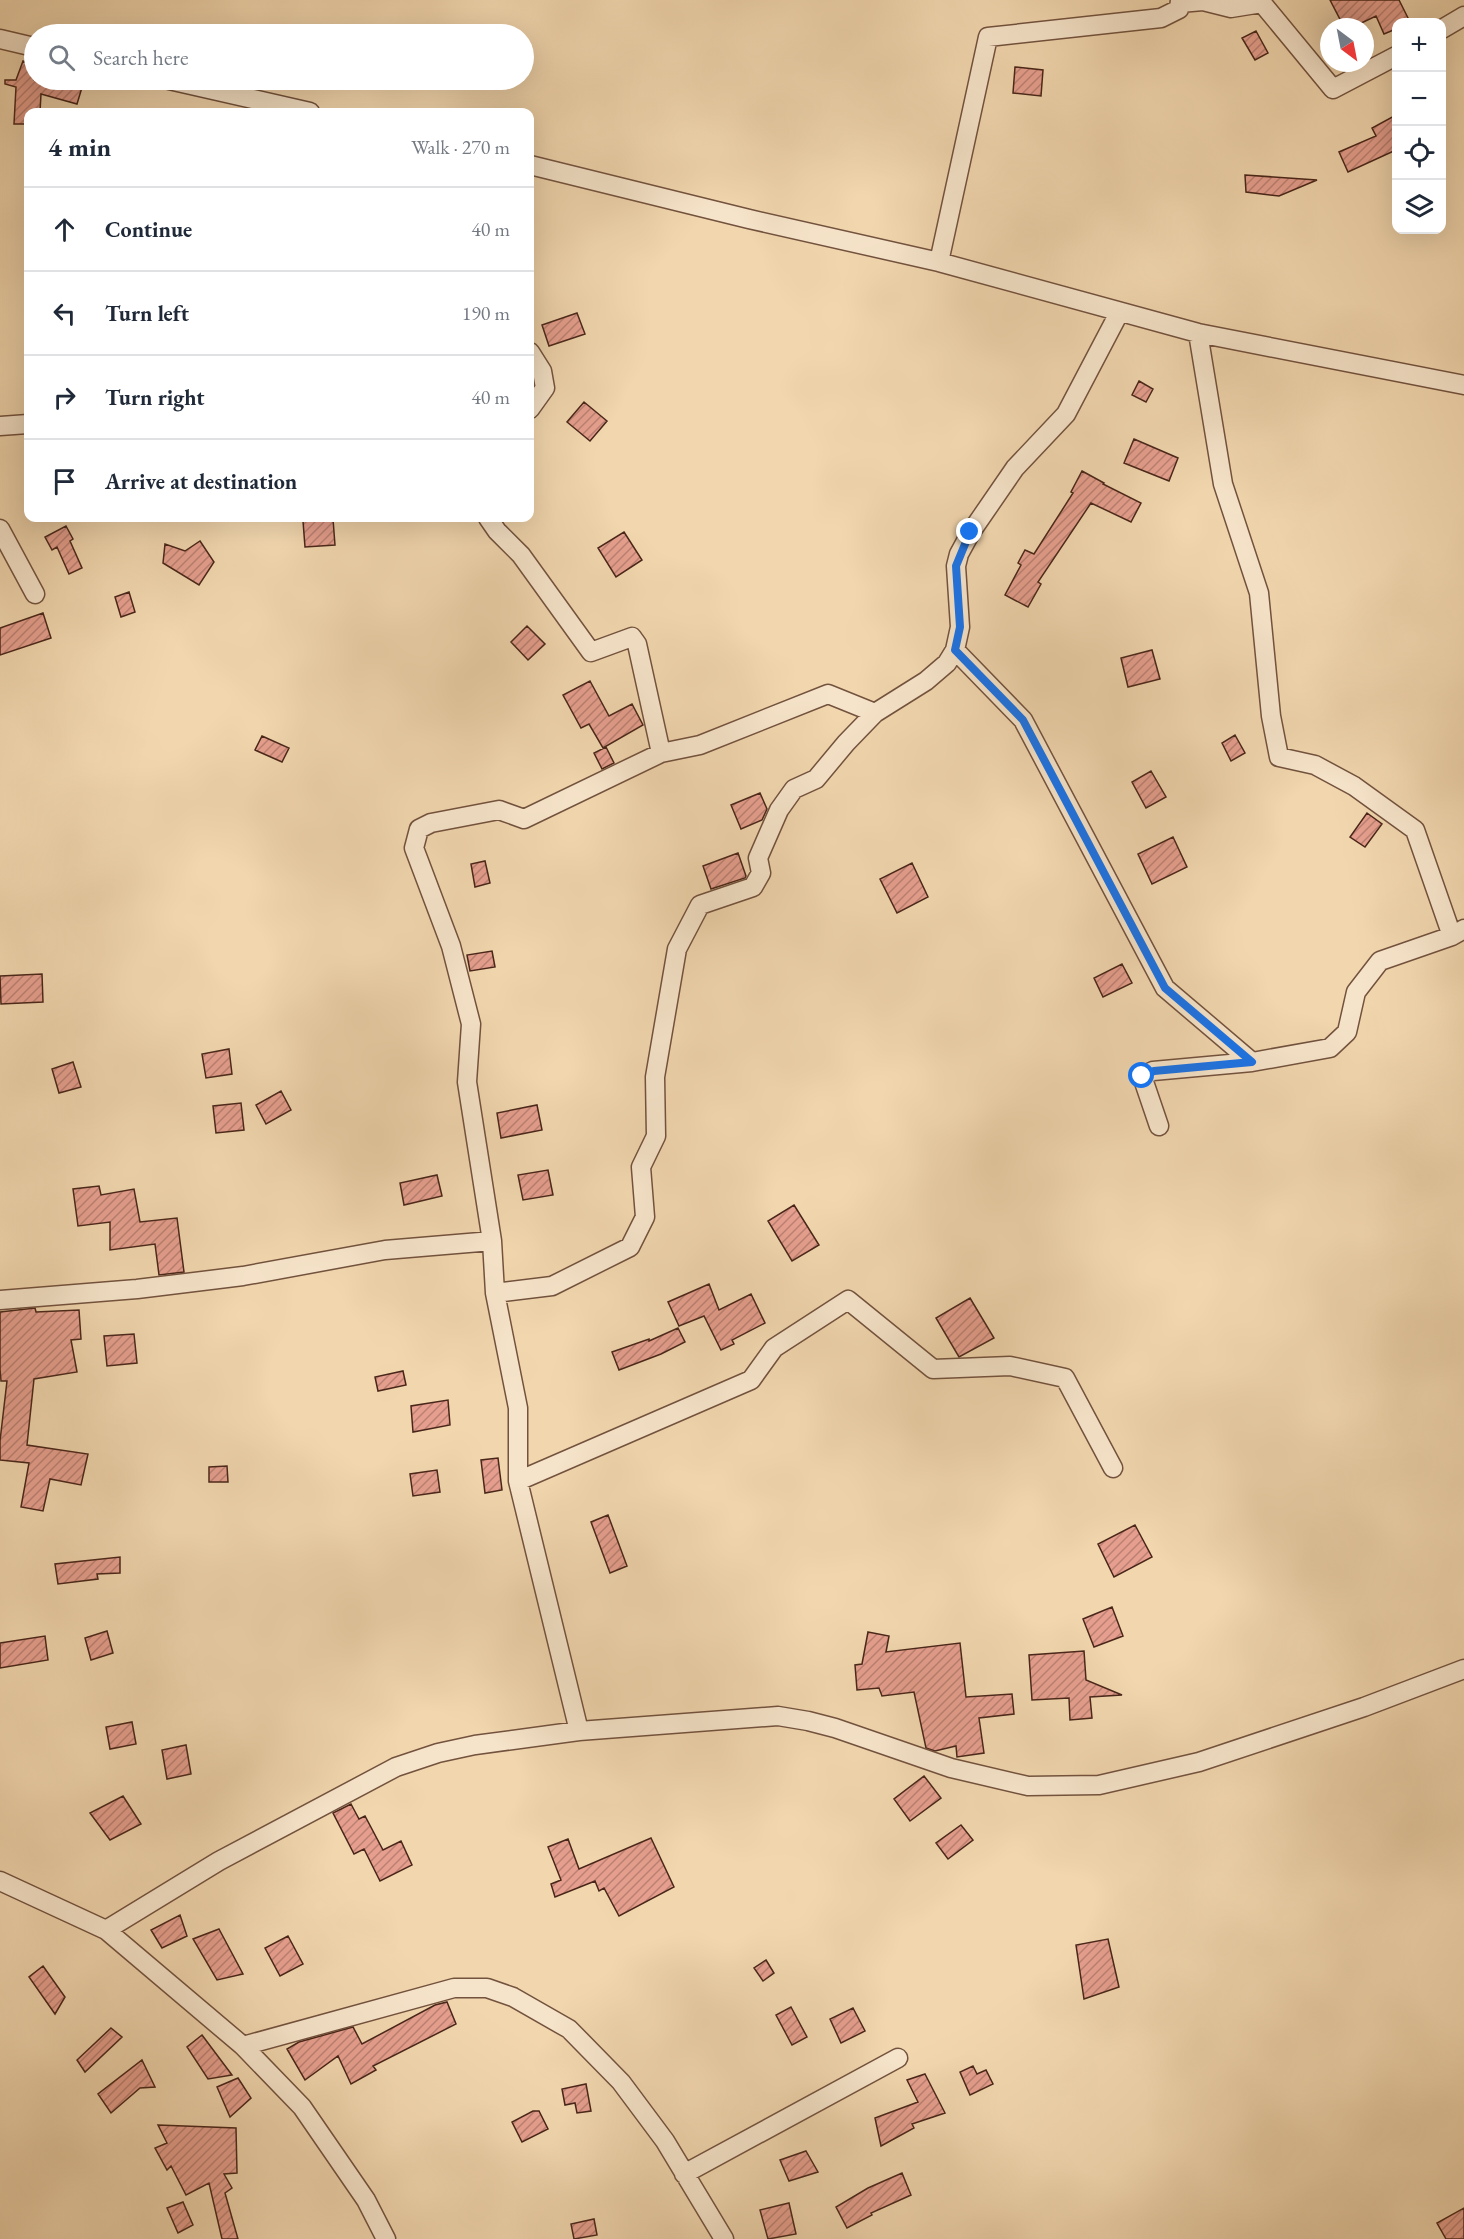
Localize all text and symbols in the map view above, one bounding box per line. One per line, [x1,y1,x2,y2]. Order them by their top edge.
north arrow [1320,18,1374,72]
map controls [1392,18,1446,234]
button: + [1392,18,1446,72]
search box [24,24,534,90]
icon: search [45,41,78,74]
text: Search here [93,43,188,72]
button: − [1392,72,1446,126]
button: locate [1392,126,1446,180]
text: 4 min [48,130,111,164]
text: Walk · 270 m [411,134,510,160]
button: layers [1392,180,1446,234]
icon: ahead [48,213,81,246]
text: Continue [105,215,192,244]
text: 40 m [471,216,510,242]
icon: left [48,297,81,330]
text: Turn left [105,299,189,328]
text: 190 m [462,300,510,326]
icon: right [48,381,81,414]
text: Turn right [105,383,204,412]
text: 40 m [471,384,510,410]
icon: arrive [48,465,81,498]
text: Arrive at destination [105,467,297,496]
route end [956,518,982,544]
route start [1128,1062,1154,1088]

